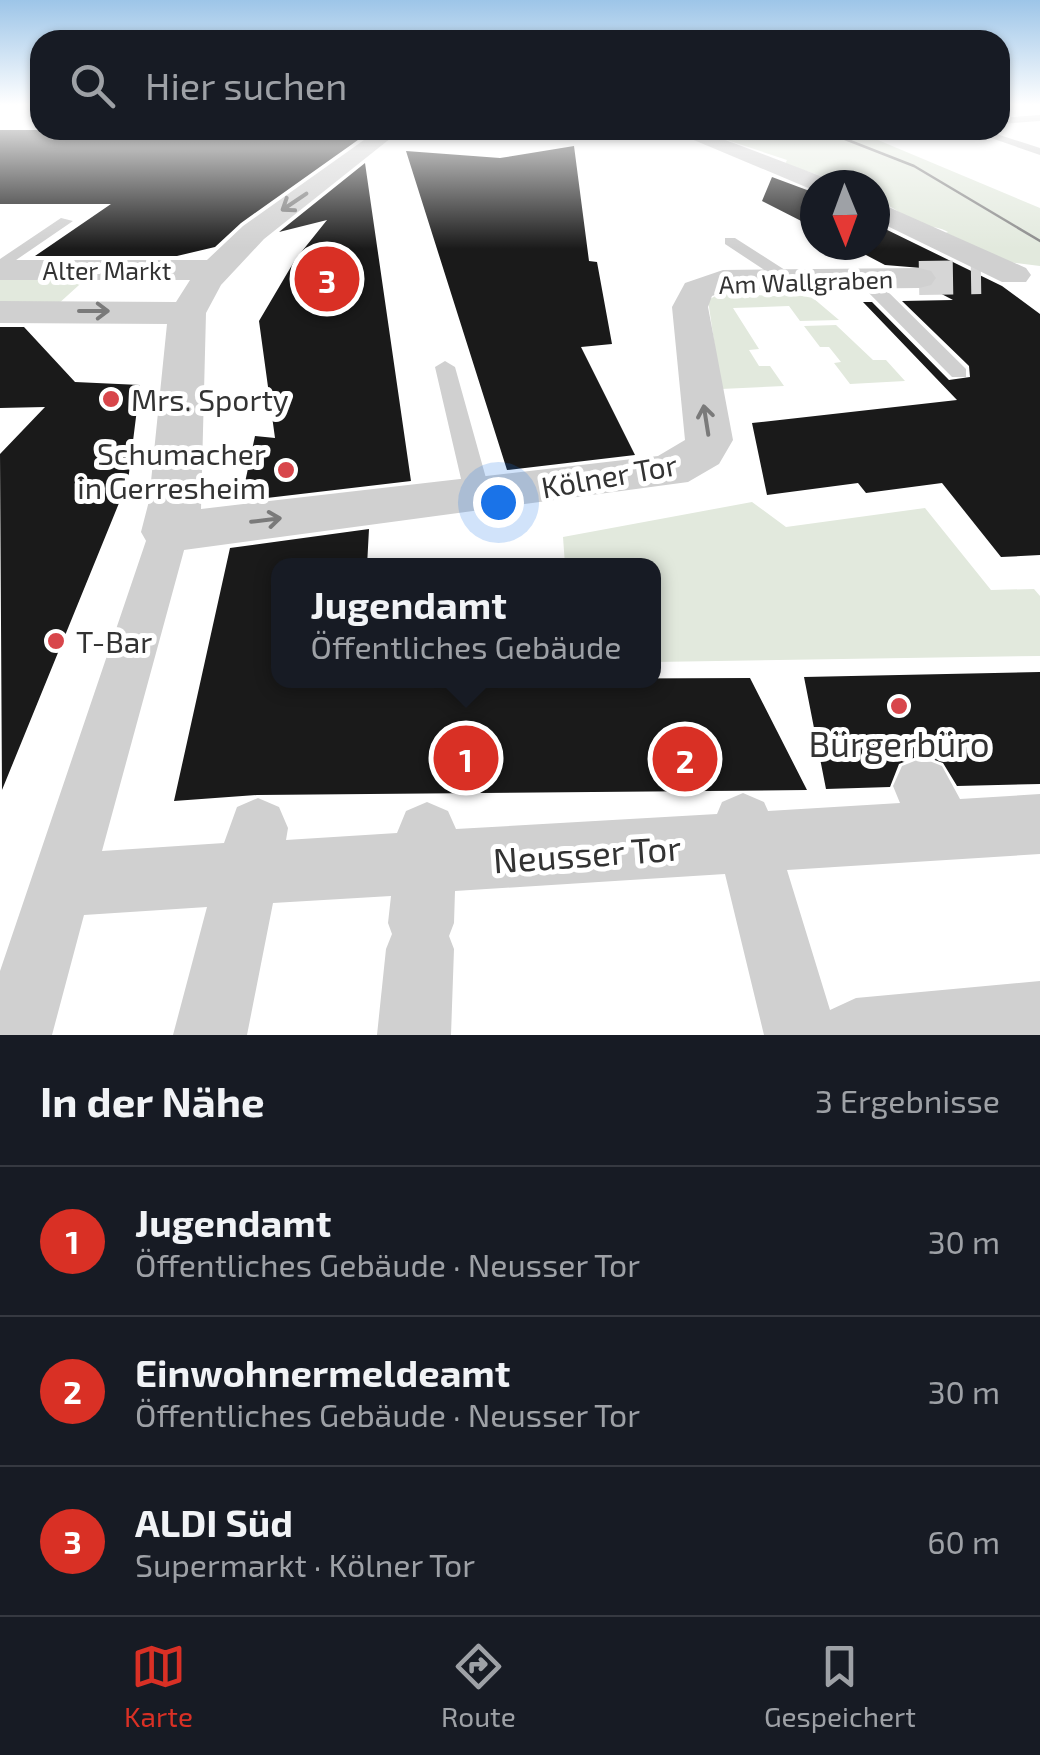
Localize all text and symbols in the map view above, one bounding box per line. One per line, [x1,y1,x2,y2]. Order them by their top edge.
search box [30,30,1010,140]
icon: search [65,58,120,113]
text: Hier suchen [145,62,347,108]
north arrow [800,170,890,260]
one-way arrow [281,191,309,212]
pin: 3 [294,242,360,316]
street label: Alter Markt [43,255,171,285]
street label: Am Wallgraben [718,263,894,299]
one-way arrow [76,302,109,320]
place label: Mrs. Sporty [131,381,289,417]
marker: Mrs. Sporty [100,388,122,410]
one-way arrow [696,405,714,437]
place label: Schumacher in Gerresheim [77,435,266,505]
street label: Kölner Tor [538,445,680,505]
marker: Schumacher in Gerresheim [275,459,297,481]
your location [473,477,524,528]
one-way arrow [249,510,282,529]
popup [271,558,661,688]
text: Jugendamt [311,581,507,627]
place label: T-Bar [76,623,152,659]
text: Öffentliches Gebäude [311,627,621,665]
marker: T-Bar [45,630,67,652]
marker: Bürgerbüro [888,695,910,717]
pin: 1 [434,720,498,796]
pin: 2 [652,722,718,796]
place label: Bürgerbüro [808,722,990,764]
street label: Neusser Tor [492,825,682,881]
text: In der Nähe [40,1075,265,1125]
text: 3 Ergebnisse [815,1081,1000,1119]
text: Jugendamt [135,1199,331,1245]
text: 1 [66,1222,79,1260]
text: 30 m [928,1222,1000,1260]
text: Öffentliches Gebäude · Neusser Tor [135,1245,640,1283]
text: Einwohnermeldeamt [135,1349,510,1395]
text: 2 [63,1372,82,1410]
text: 30 m [928,1372,1000,1410]
text: Öffentliches Gebäude · Neusser Tor [135,1395,640,1433]
text: ALDI Süd [135,1499,293,1545]
text: 3 [63,1522,82,1560]
text: 60 m [927,1522,1000,1560]
text: Supermarkt · Kölner Tor [135,1545,475,1583]
tab: Karte [124,1639,193,1733]
tab: Route [441,1639,516,1733]
tab: Gespeichert [764,1639,916,1733]

